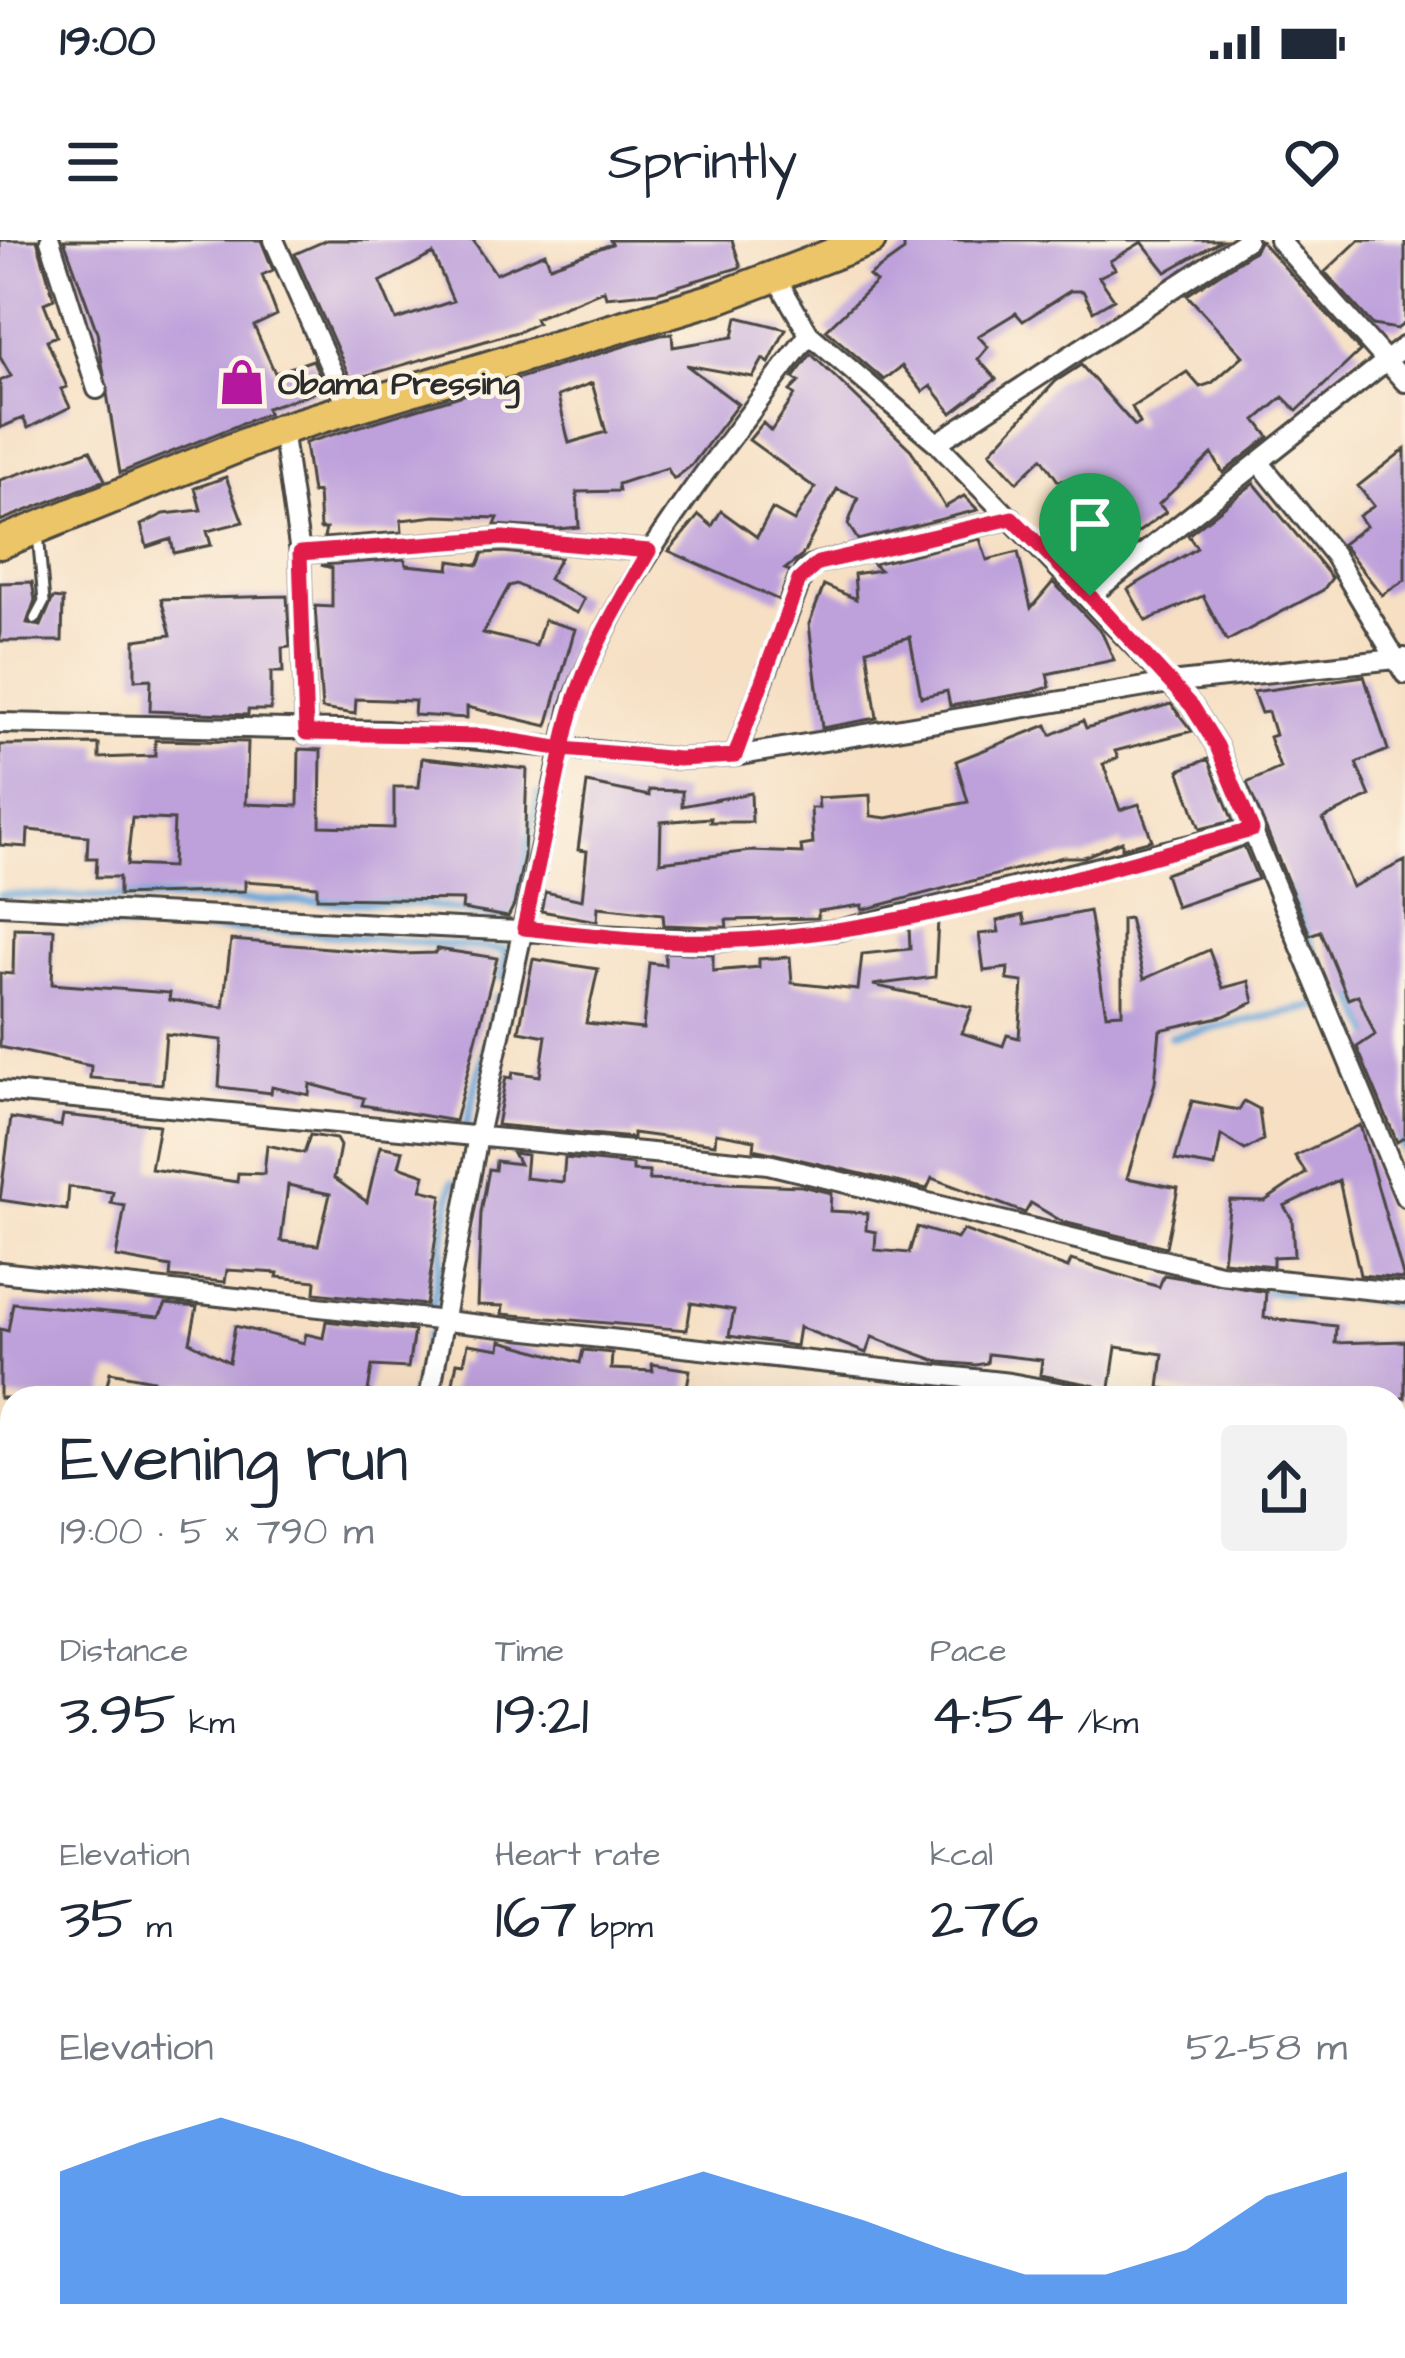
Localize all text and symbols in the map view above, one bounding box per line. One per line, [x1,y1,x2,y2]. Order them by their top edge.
text: 19:00 [60,11,156,73]
text: Sprintly [608,125,797,200]
icon: menu [60,129,126,195]
icon: heart [1279,129,1345,195]
shop icon: Obama Pressing [217,357,267,407]
place label: Obama Pressing [278,361,520,409]
pin [1039,473,1141,596]
icon: arrive [1057,491,1123,557]
text: Evening run [60,1415,408,1507]
button: share [1221,1425,1347,1551]
text: 19:00 · 5 × 790 m [60,1506,374,1560]
text: Distance [60,1628,188,1674]
text: Time [495,1628,564,1674]
text: Pace [930,1628,1007,1674]
text: 3.95 [60,1674,176,1757]
text: 19:21 [495,1674,589,1757]
text: 4:54 [930,1674,1064,1757]
text: km [176,1700,235,1746]
text: /km [1064,1700,1138,1746]
text: Elevation [60,1832,190,1878]
text: Heart rate [495,1832,661,1878]
text: kcal [930,1832,993,1878]
text: 35 [60,1878,133,1961]
text: 167 [495,1878,577,1961]
text: 276 [930,1878,1039,1961]
text: m [133,1904,172,1950]
text: bpm [577,1904,653,1950]
text: Elevation [60,2022,214,2076]
text: 52–58 m [1186,2022,1347,2076]

